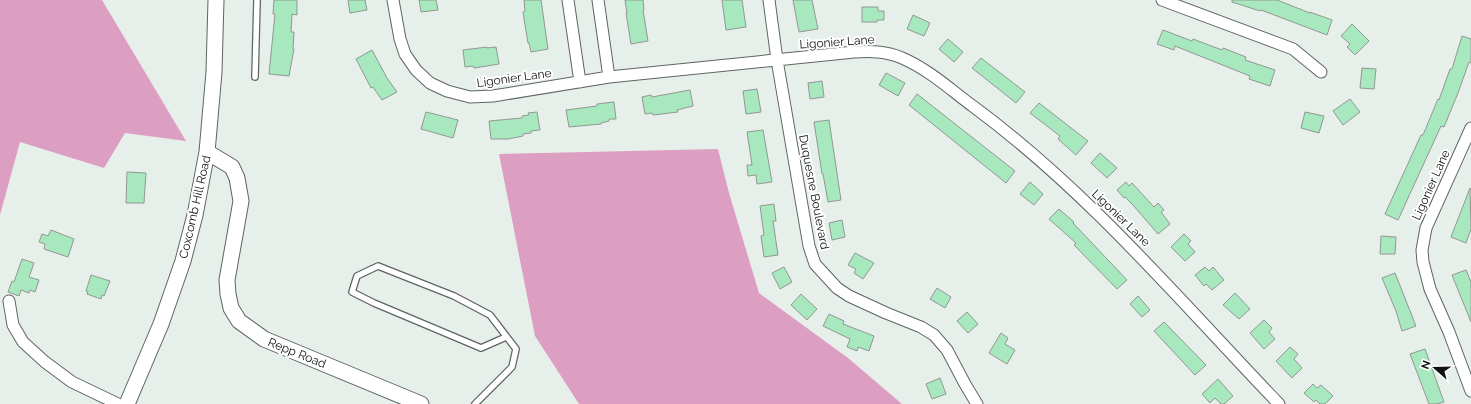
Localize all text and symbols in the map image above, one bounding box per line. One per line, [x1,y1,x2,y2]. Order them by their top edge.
street label: Ligonier Lane [799,32,875,52]
street label: Ligonier Lane [476,66,552,90]
street label: Duquesne Boulevard [796,133,832,251]
street label: Ligonier Lane [1409,148,1453,222]
street label: Coxcomb Hill Road [176,154,214,260]
street label: Ligonier Lane [1089,187,1153,249]
street label: Repp Road [266,335,328,371]
north arrow [1415,348,1455,388]
text: N [1419,359,1434,371]

